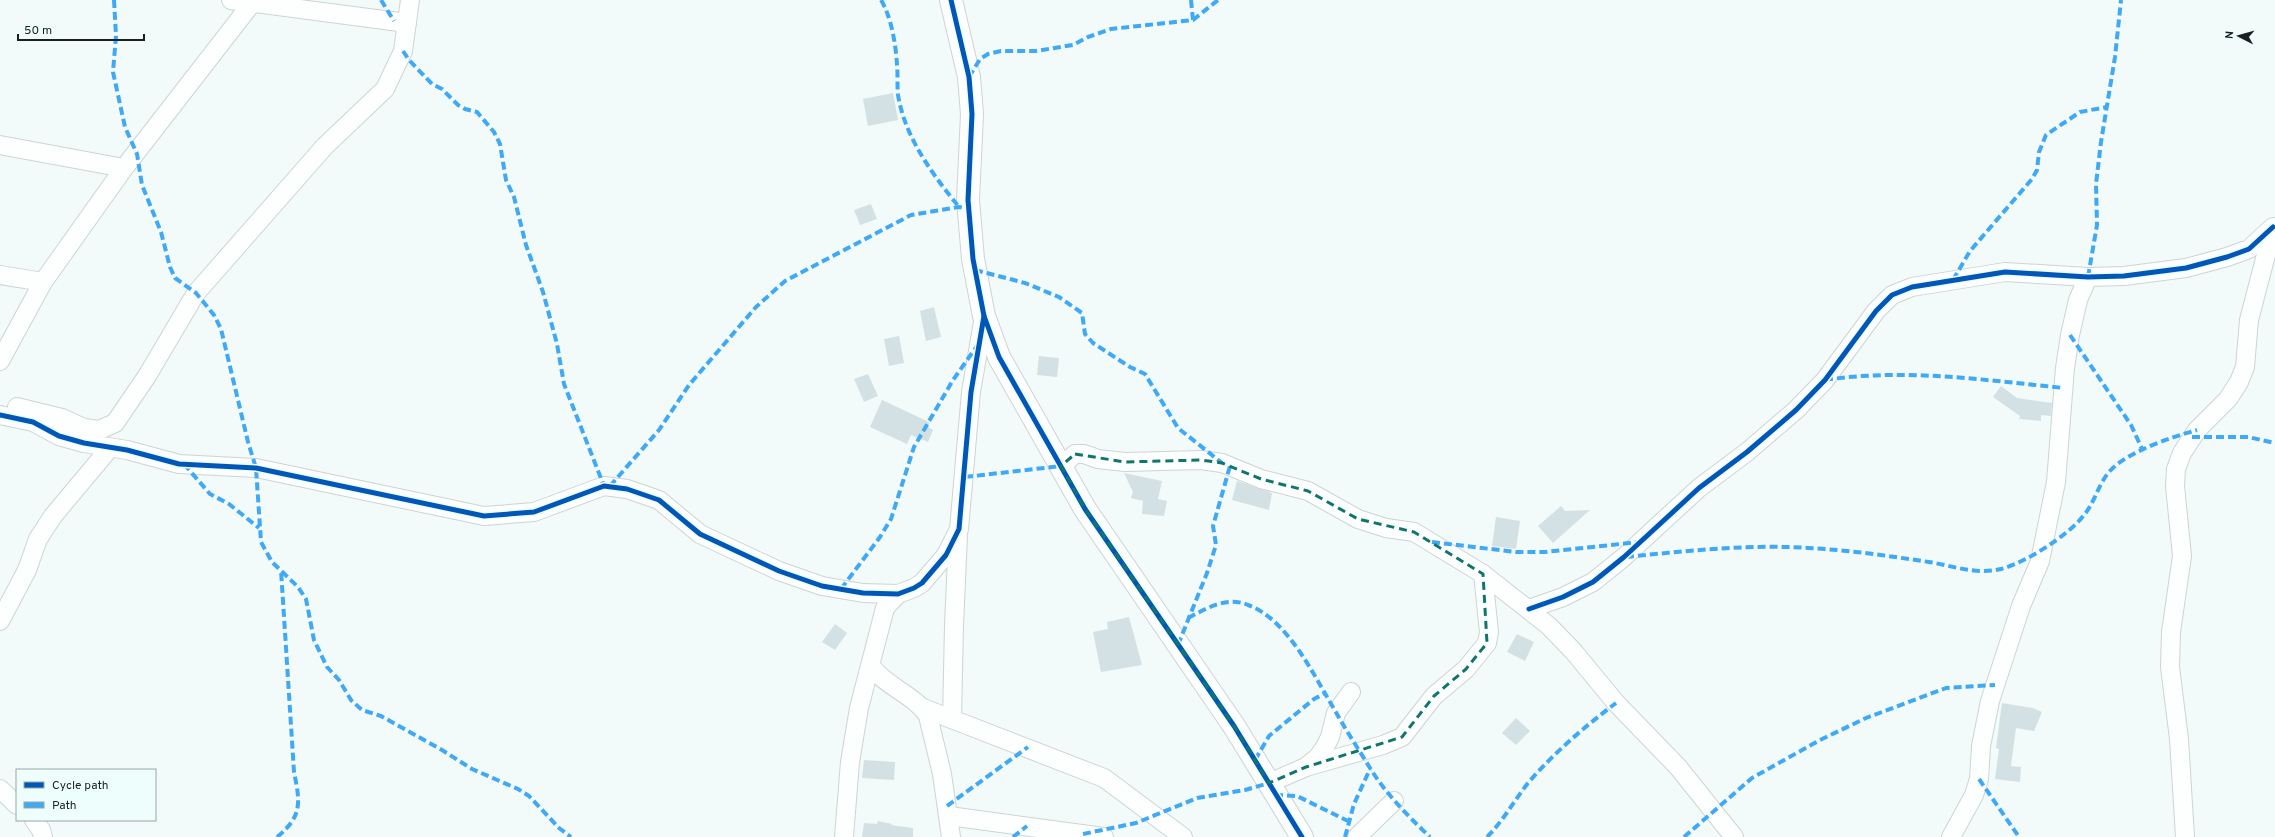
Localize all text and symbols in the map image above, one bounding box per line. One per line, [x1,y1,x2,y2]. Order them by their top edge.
scale bar [18,16,144,42]
north arrow [2219,16,2259,56]
text: 50 m [24,23,52,39]
text: N [2223,30,2237,40]
legend [16,769,156,821]
text: Cycle path [52,778,109,794]
text: Path [52,798,77,814]

